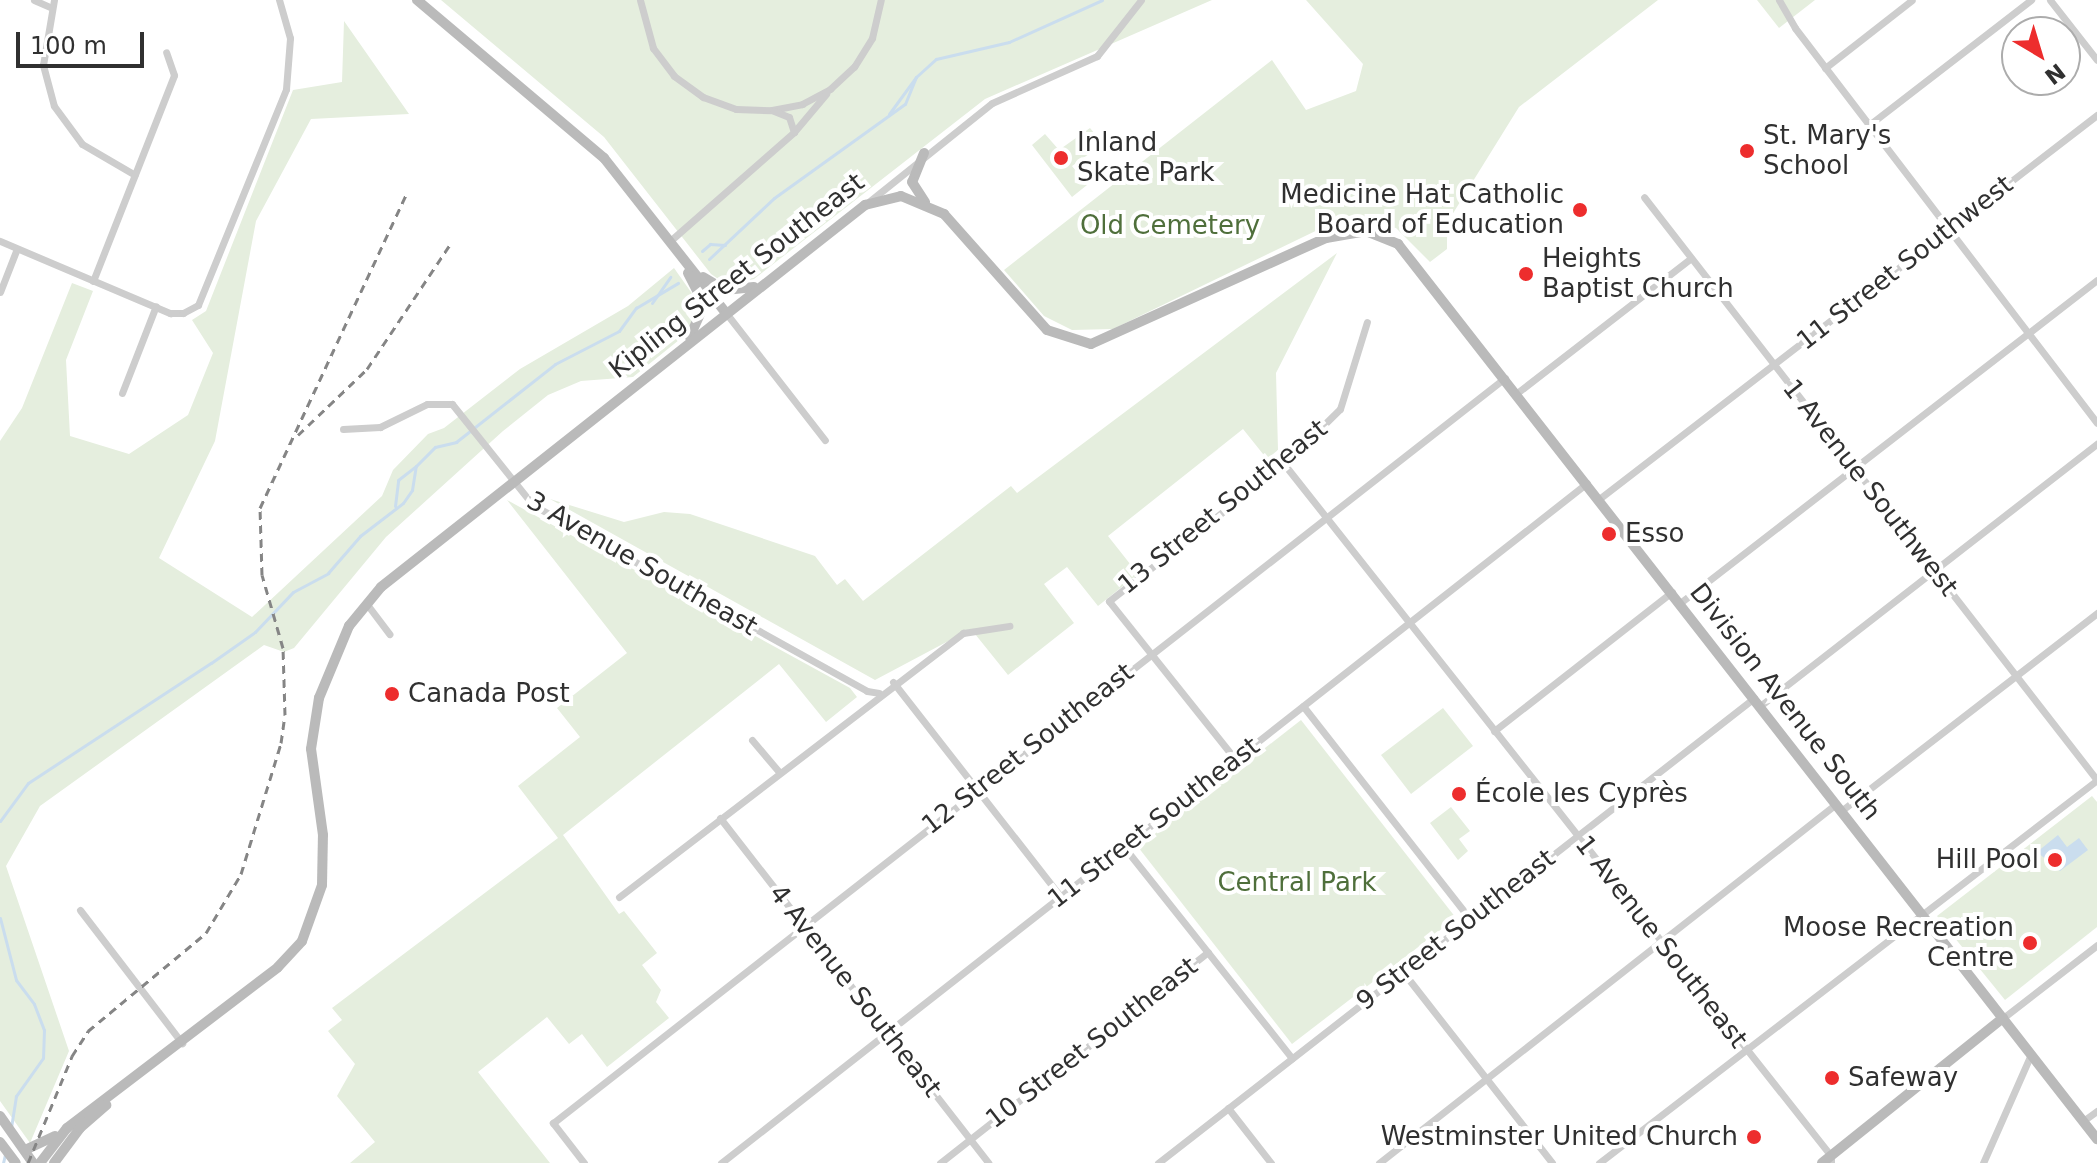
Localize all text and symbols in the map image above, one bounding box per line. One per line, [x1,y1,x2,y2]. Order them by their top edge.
scale bar [20,16,148,66]
north arrow [2001,16,2081,96]
text: 100 m [30,32,107,60]
text: N [2040,58,2070,89]
place label: St. Mary's School [1763,120,1891,182]
place label: Inland Skate Park [1077,127,1215,188]
marker: St. Mary's School [1738,142,1756,160]
marker: Inland Skate Park [1052,149,1070,167]
street label: Kipling Street Southeast [603,167,871,385]
street label: 11 Street Southwest [1791,169,2019,357]
place label: Medicine Hat Catholic Board of Education [1280,179,1564,240]
marker: Medicine Hat Catholic Board of Education [1571,201,1589,219]
park label: Old Cemetery [1080,210,1260,242]
place label: Heights Baptist Church [1542,243,1734,304]
marker: Heights Baptist Church [1517,265,1535,283]
street label: 1 Avenue Southwest [1776,373,1964,603]
street label: 13 Street Southeast [1112,413,1334,601]
street label: 3 Avenue Southeast [521,485,763,643]
place label: Esso [1625,518,1684,550]
marker: Esso [1600,525,1618,543]
street label: Division Avenue South [1683,577,1887,827]
street label: 12 Street Southeast [916,657,1140,841]
place label: Canada Post [408,678,570,710]
marker: Canada Post [383,685,401,703]
street label: 11 Street Southeast [1042,731,1266,915]
place label: École les Cyprès [1475,778,1688,810]
marker: École les Cyprès [1450,785,1468,803]
street label: 1 Avenue Southeast [1568,830,1754,1054]
street label: 9 Street Southeast [1351,843,1561,1017]
place label: Hill Pool [1936,844,2039,876]
marker: Hill Pool [2046,851,2064,869]
park label: Central Park [1217,867,1377,899]
street label: 4 Avenue Southeast [762,879,948,1103]
place label: Moose Recreation Centre [1783,912,2014,974]
marker: Moose Recreation Centre [2021,934,2039,952]
street label: 10 Street Southeast [980,951,1204,1135]
place label: Safeway [1848,1062,1958,1094]
marker: Safeway [1823,1069,1841,1087]
place label: Westminster United Church [1381,1121,1738,1153]
marker: Westminster United Church [1745,1128,1763,1146]

